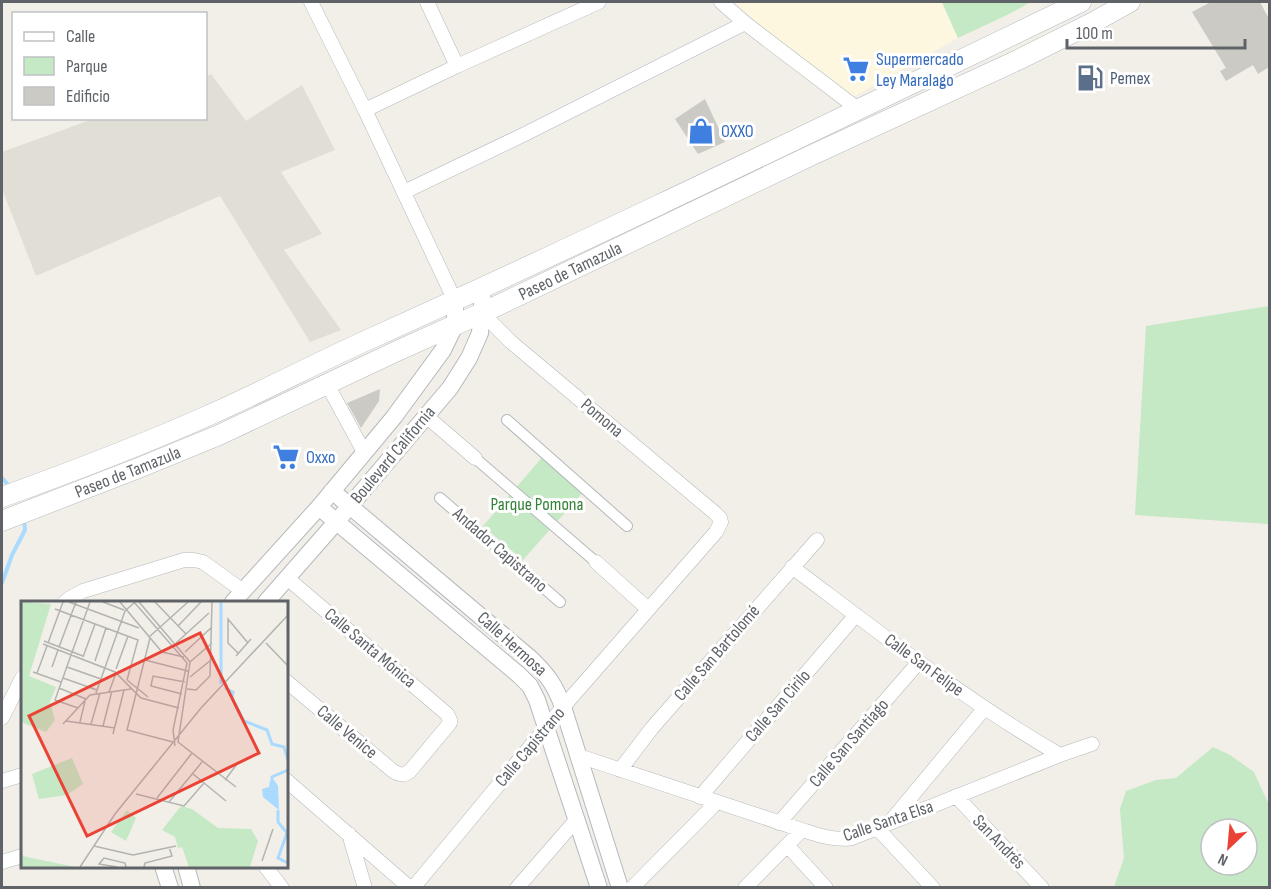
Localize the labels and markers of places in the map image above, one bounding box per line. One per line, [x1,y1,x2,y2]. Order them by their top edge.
place label: Supermercado Ley Maralago [876,49,964,91]
supermarket icon: Supermercado Ley Maralago [841,54,871,84]
fuel station icon: Pemex [1075,63,1105,93]
place label: Pemex [1110,68,1150,89]
shop icon: OXXO [686,116,716,146]
place label: OXXO [721,121,754,142]
supermarket icon: Oxxo [271,442,301,472]
place label: Oxxo [306,447,336,468]

